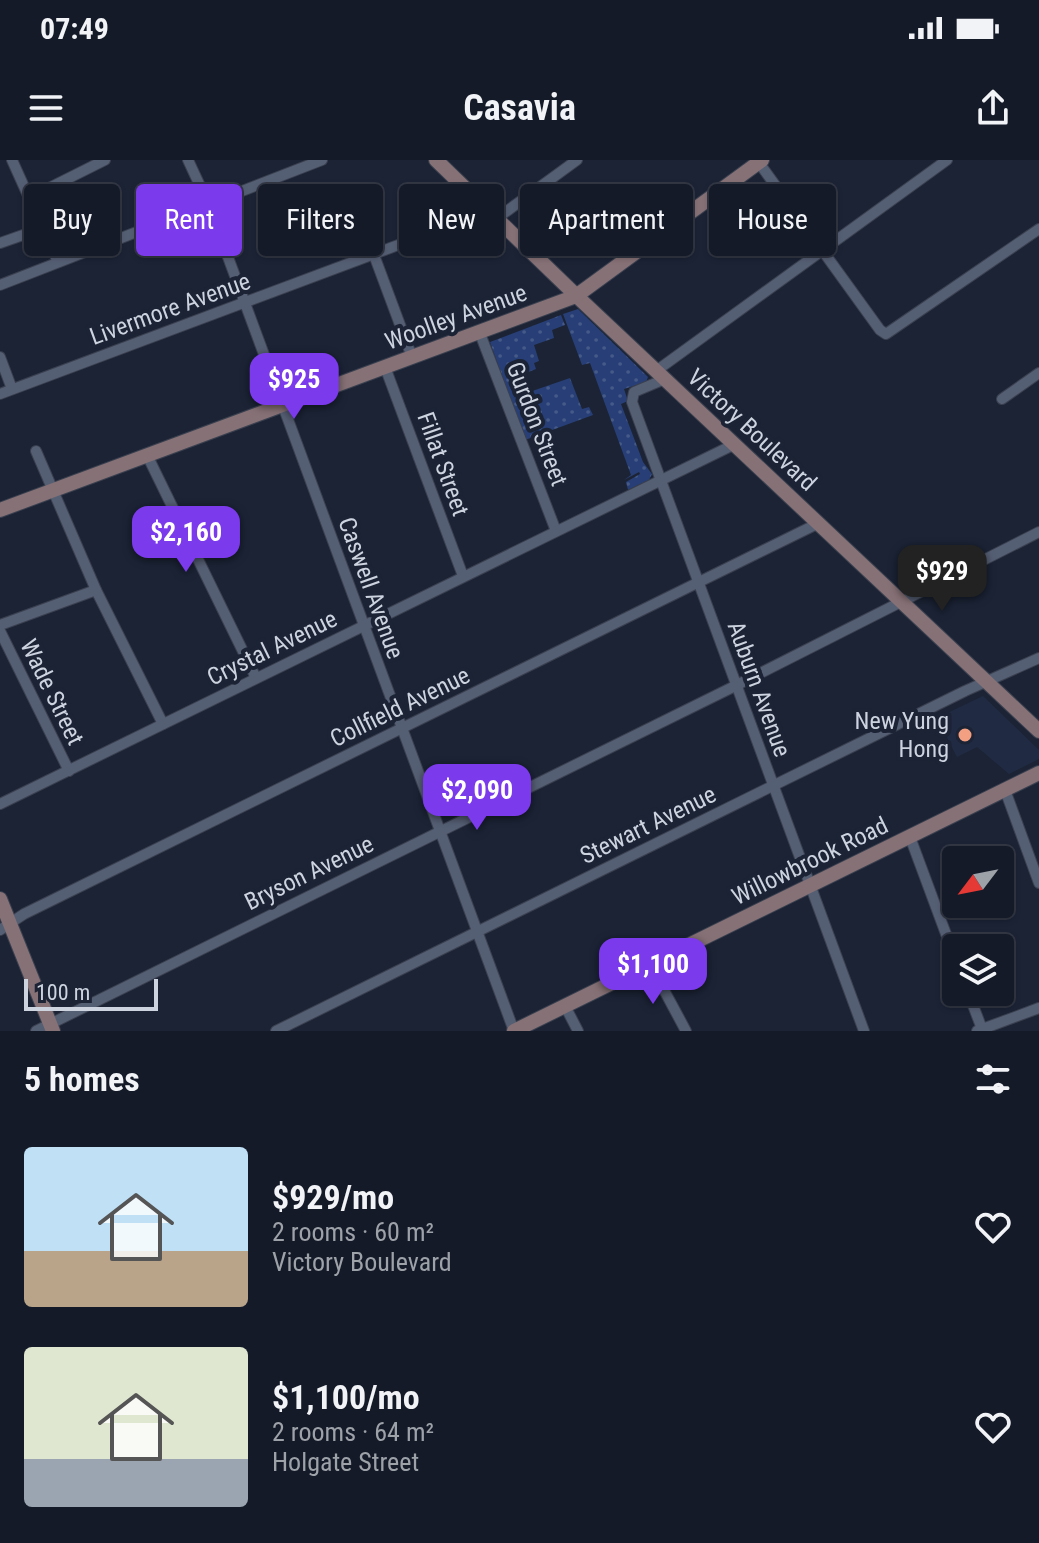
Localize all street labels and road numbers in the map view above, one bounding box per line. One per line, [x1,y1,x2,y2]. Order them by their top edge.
street label: Livermore Avenue [86,267,254,351]
street label: Woolley Avenue [381,278,531,356]
street label: Gurdon Street [501,358,573,490]
street label: Victory Boulevard [682,363,822,497]
street label: Fillat Street [411,408,475,520]
street label: Caswell Avenue [332,513,410,663]
street label: Crystal Avenue [203,605,341,691]
street label: Auburn Avenue [722,617,796,761]
street label: Wade Street [14,634,90,750]
street label: Collfield Avenue [326,661,474,753]
street label: Stewart Avenue [576,780,720,870]
street label: Willowbrook Road [727,811,893,911]
street label: Bryson Avenue [240,830,378,916]

